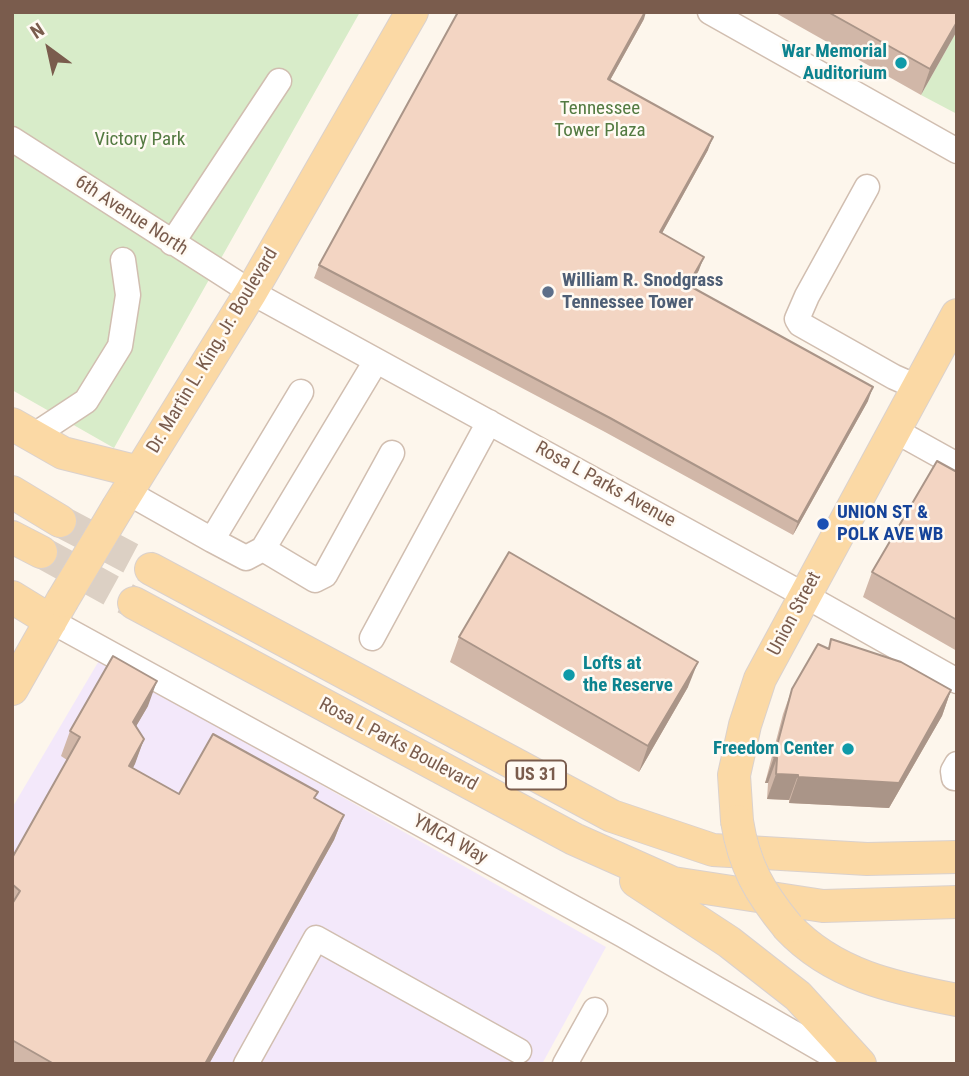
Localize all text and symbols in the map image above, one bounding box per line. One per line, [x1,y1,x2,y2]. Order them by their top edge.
north arrow [14,14,84,84]
text: N [26,18,48,44]
place label: War Memorial Auditorium [782,41,887,85]
marker: War Memorial Auditorium [893,55,909,71]
park label: Tennessee Tower Plaza [554,98,646,142]
park label: Victory Park [95,129,185,151]
street label: 6th Avenue North [70,171,192,261]
street label: Dr. Martin L. King, Jr. Boulevard [143,244,283,458]
place label: William R. Snodgrass Tennessee Tower [562,270,723,314]
marker: William R. Snodgrass Tennessee Tower [540,284,556,300]
street label: Rosa L Parks Avenue [531,437,679,533]
place label: UNION ST & POLK AVE WB [837,502,943,546]
marker: UNION ST & POLK AVE WB [815,516,831,532]
street label: Union Street [763,568,827,660]
place label: Lofts at the Reserve [583,653,673,697]
marker: Lofts at the Reserve [561,667,577,683]
street label: Rosa L Parks Boulevard [315,694,481,796]
place label: Freedom Center [713,738,834,760]
marker: Freedom Center [840,741,856,757]
road number: US 31 [506,760,566,790]
street label: YMCA Way [409,810,491,870]

